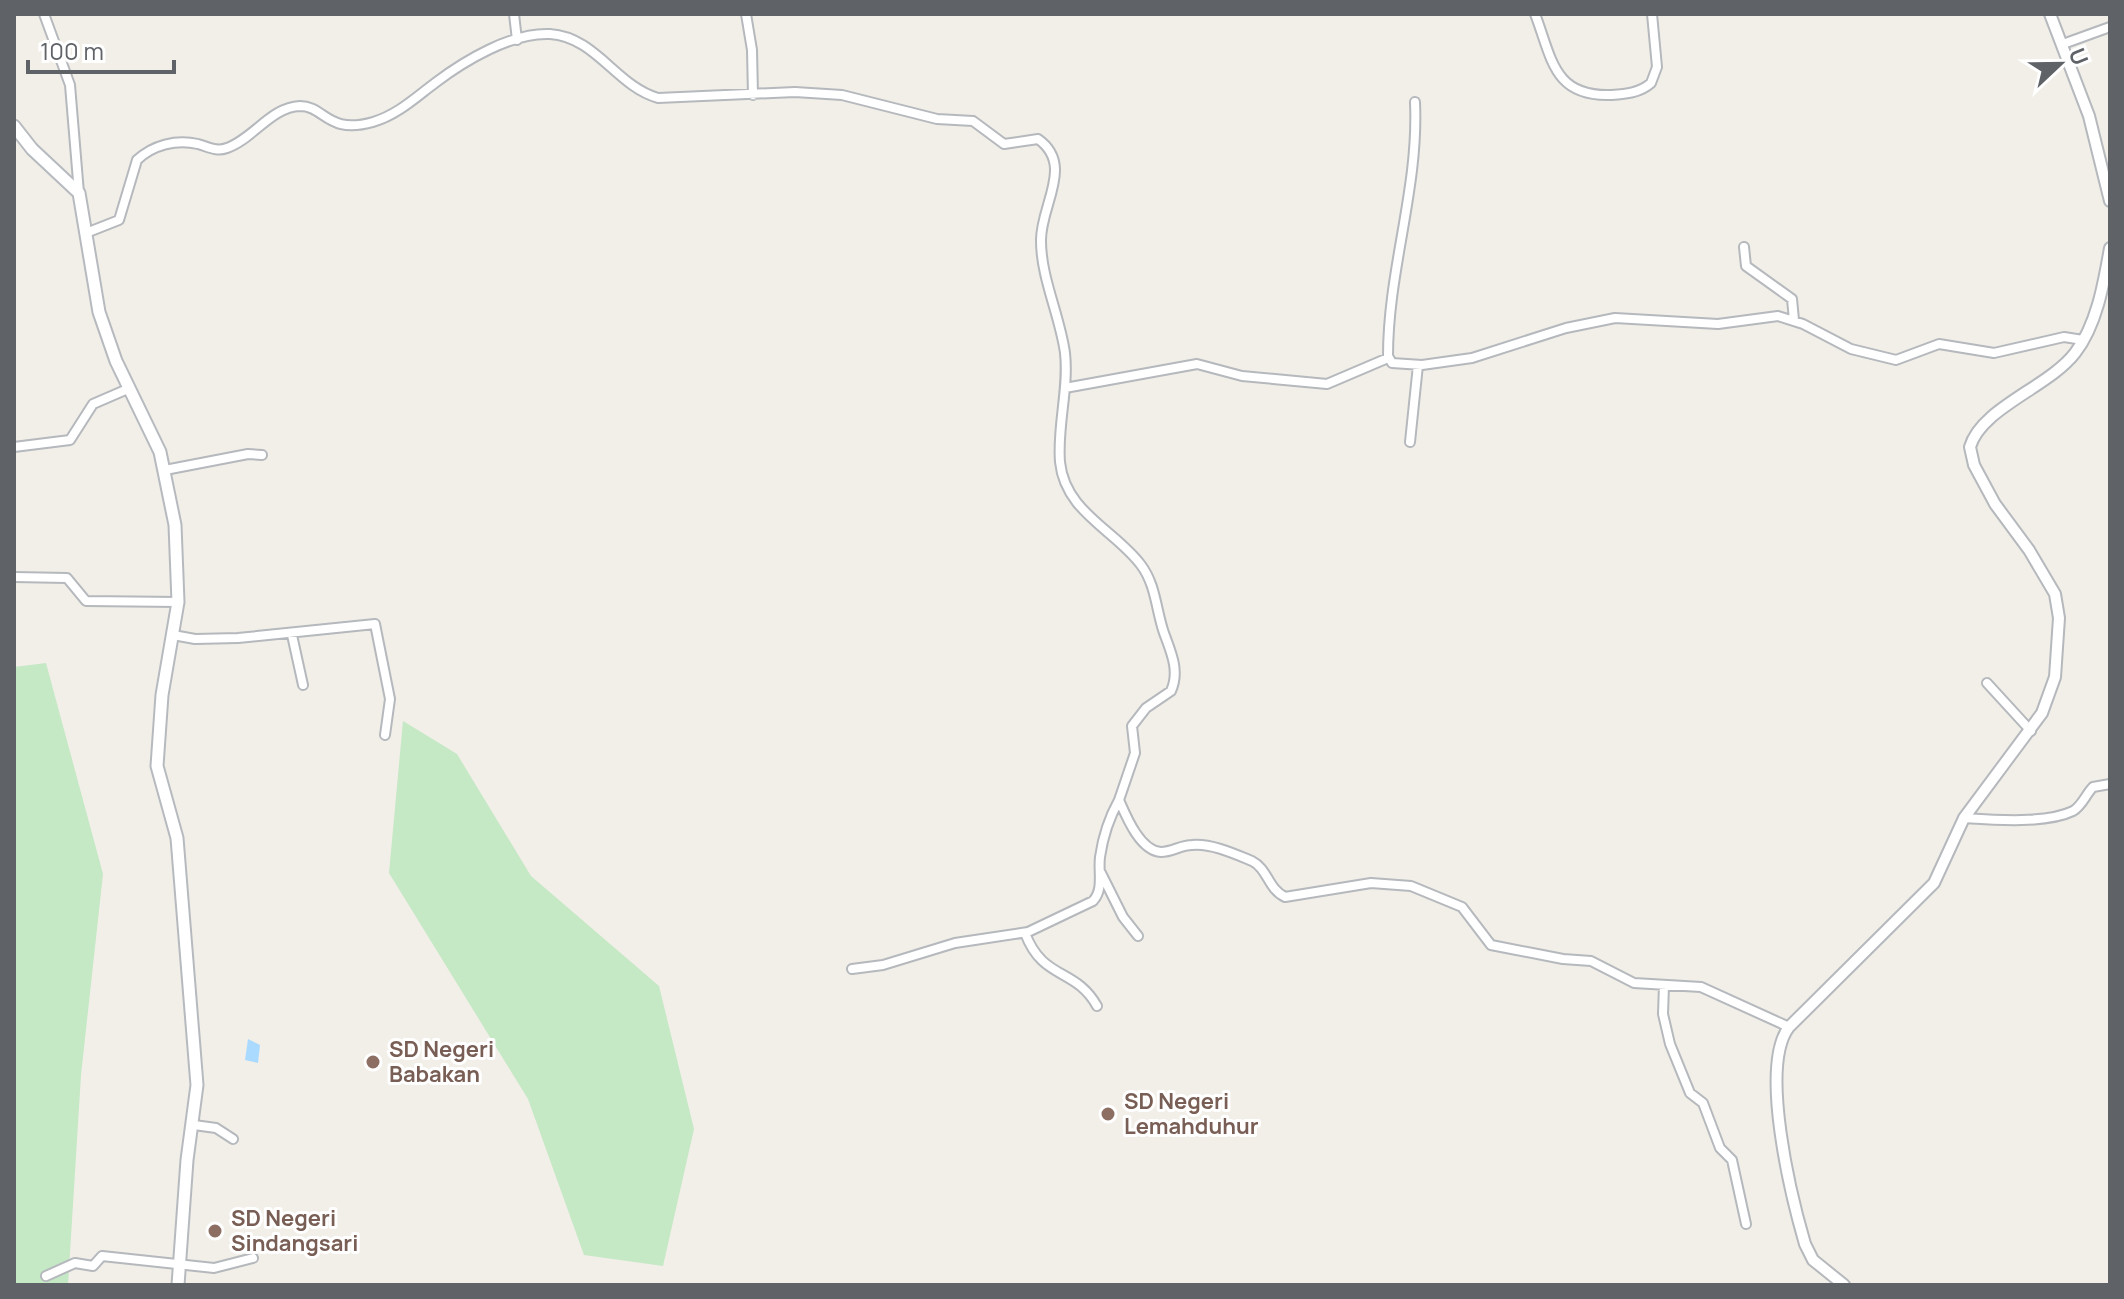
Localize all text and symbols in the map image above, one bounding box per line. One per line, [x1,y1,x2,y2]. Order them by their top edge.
scale bar [28,24,174,74]
north arrow [2020,24,2100,104]
text: 100 m [40,34,104,67]
text: U [2062,44,2095,69]
place label: SD Negeri Babakan [389,1034,494,1089]
marker: SD Negeri Babakan [364,1053,382,1071]
place label: SD Negeri Lemahduhur [1124,1086,1259,1141]
marker: SD Negeri Lemahduhur [1099,1105,1117,1123]
place label: SD Negeri Sindangsari [231,1203,358,1258]
marker: SD Negeri Sindangsari [206,1222,224,1240]

